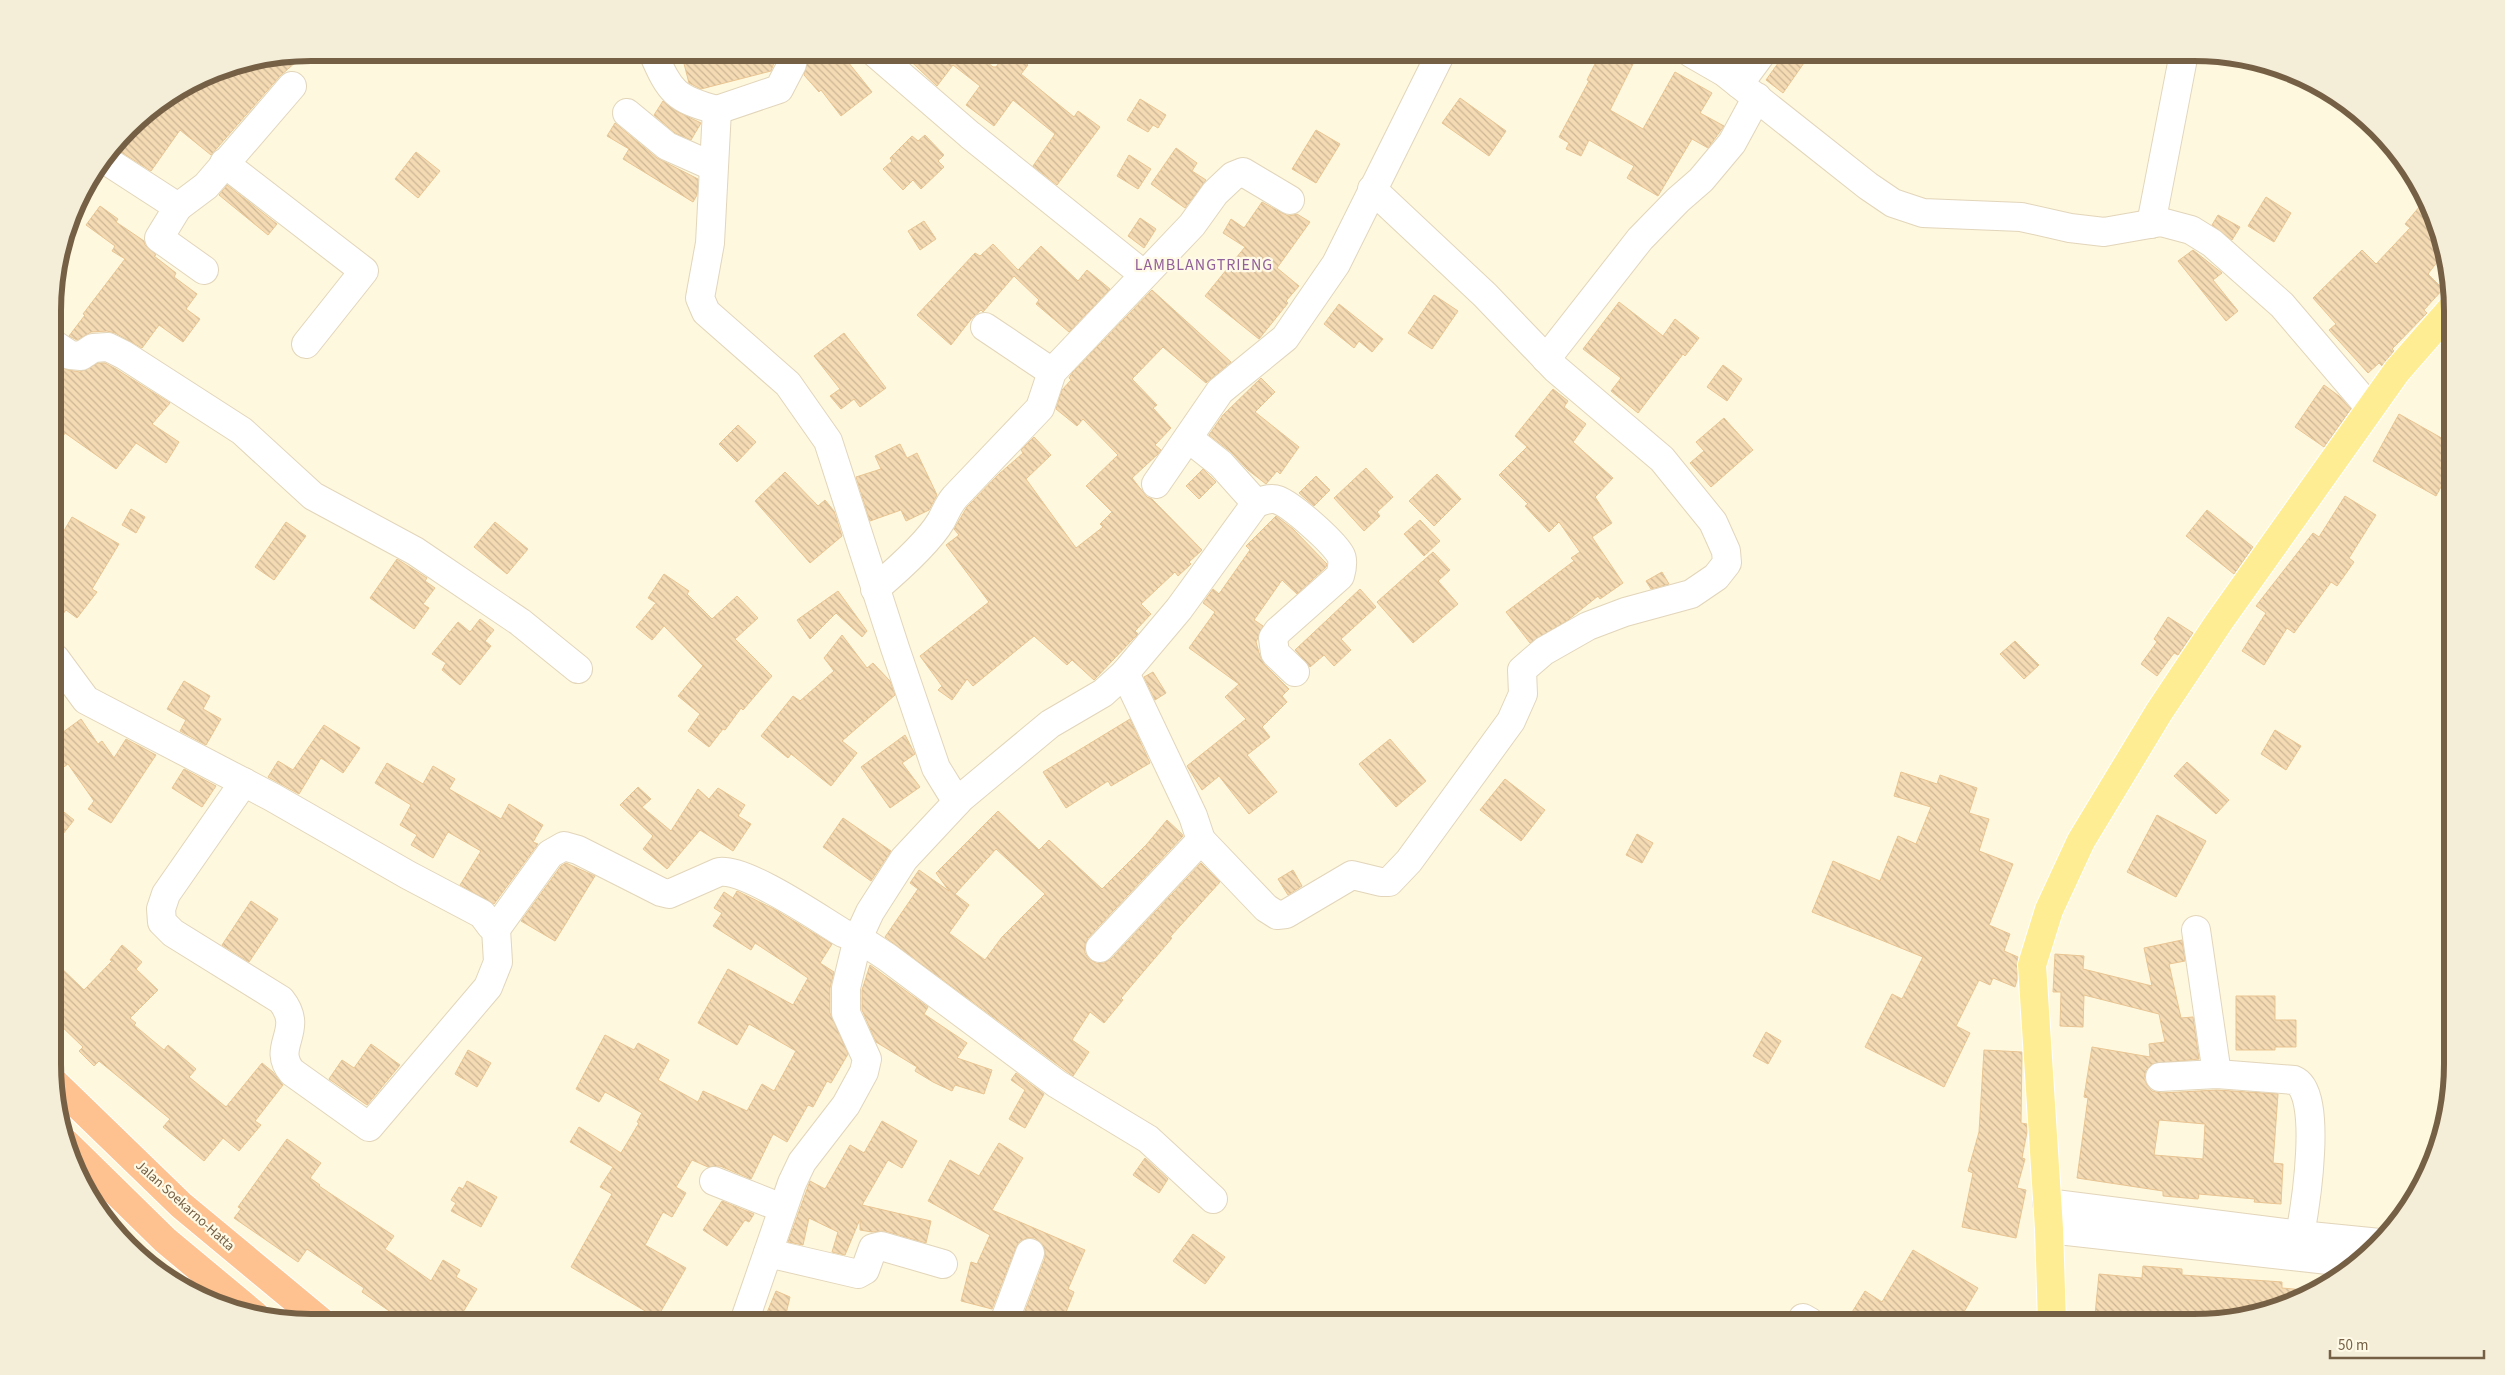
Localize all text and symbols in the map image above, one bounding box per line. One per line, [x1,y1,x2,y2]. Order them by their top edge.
district label: LAMBLANGTRIENG [1135,254,1273,276]
street label: Jalan Soekarno-Hatta [131,1156,239,1256]
scale bar [2330,1328,2484,1360]
text: 50 m [2338,1335,2368,1356]

